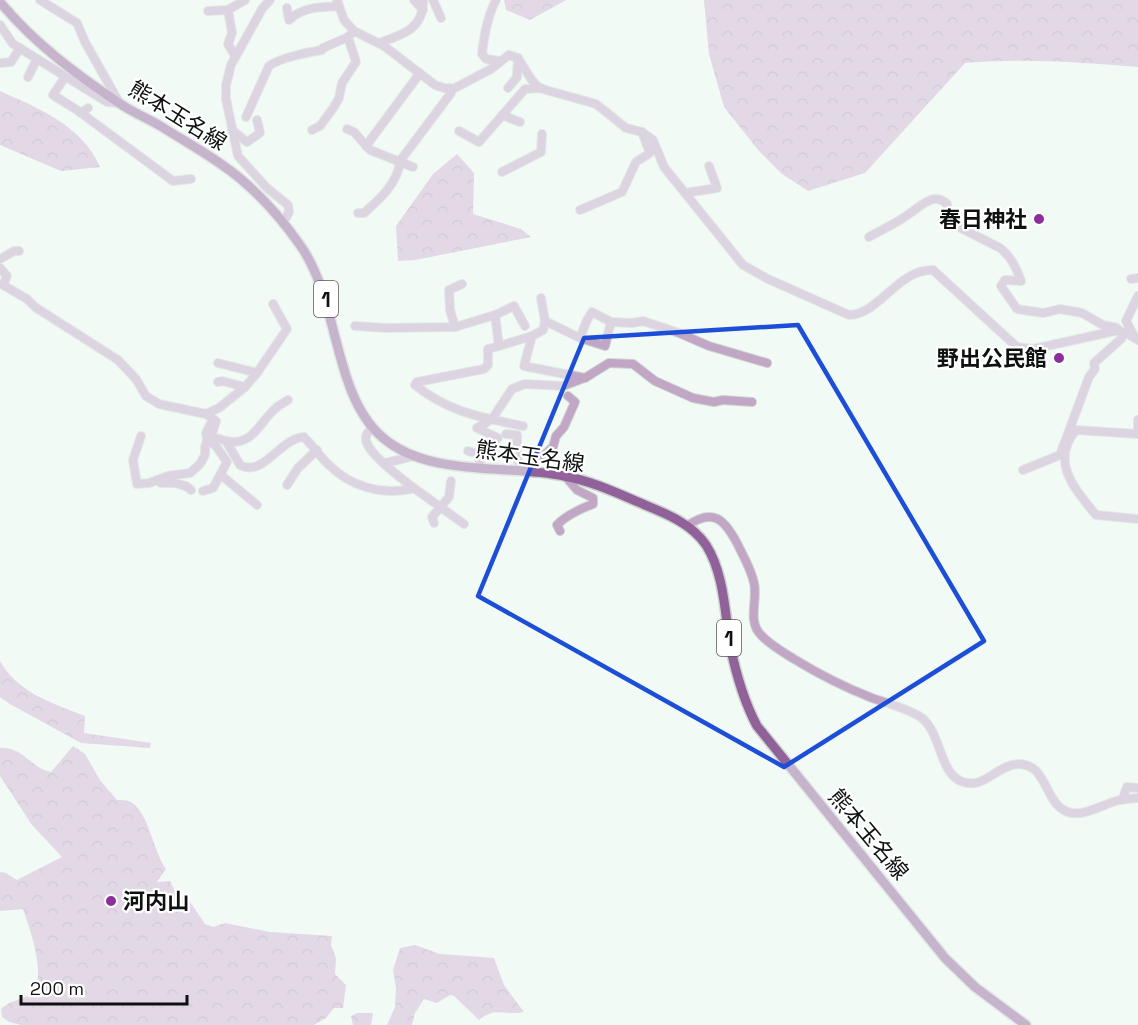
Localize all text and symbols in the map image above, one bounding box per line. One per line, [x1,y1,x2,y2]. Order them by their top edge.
street label: 熊本玉名線 [124,74,232,156]
place label: 春日神社 [939,205,1027,233]
marker: 春日神社 [1032,212,1046,226]
road number: 1 [314,281,338,317]
place label: 野出公民館 [937,344,1047,372]
marker: 野出公民館 [1052,351,1066,365]
street label: 熊本玉名線 [474,434,586,478]
road number: 1 [717,620,741,656]
street label: 熊本玉名線 [823,783,915,885]
place label: 河内山 [123,887,189,915]
marker: 河内山 [104,894,118,908]
scale bar [21,968,188,1006]
text: 200 m [30,977,84,1000]

